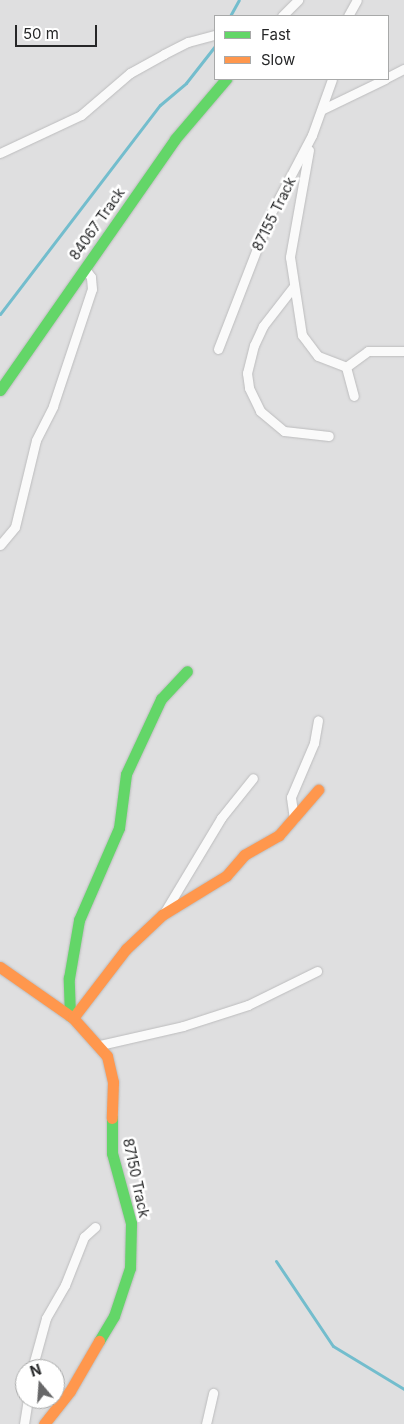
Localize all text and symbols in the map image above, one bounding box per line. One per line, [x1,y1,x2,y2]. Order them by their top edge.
scale bar [18,15,100,47]
legend [214,15,389,80]
text: 50 m [23,24,59,43]
text: Fast [261,25,291,44]
text: Slow [261,50,295,69]
street label: 87155 Track [249,174,299,254]
street label: 84067 Track [66,185,128,263]
street label: 87150 Track [119,1137,153,1219]
north arrow [15,1359,65,1409]
text: N [28,1360,43,1380]

